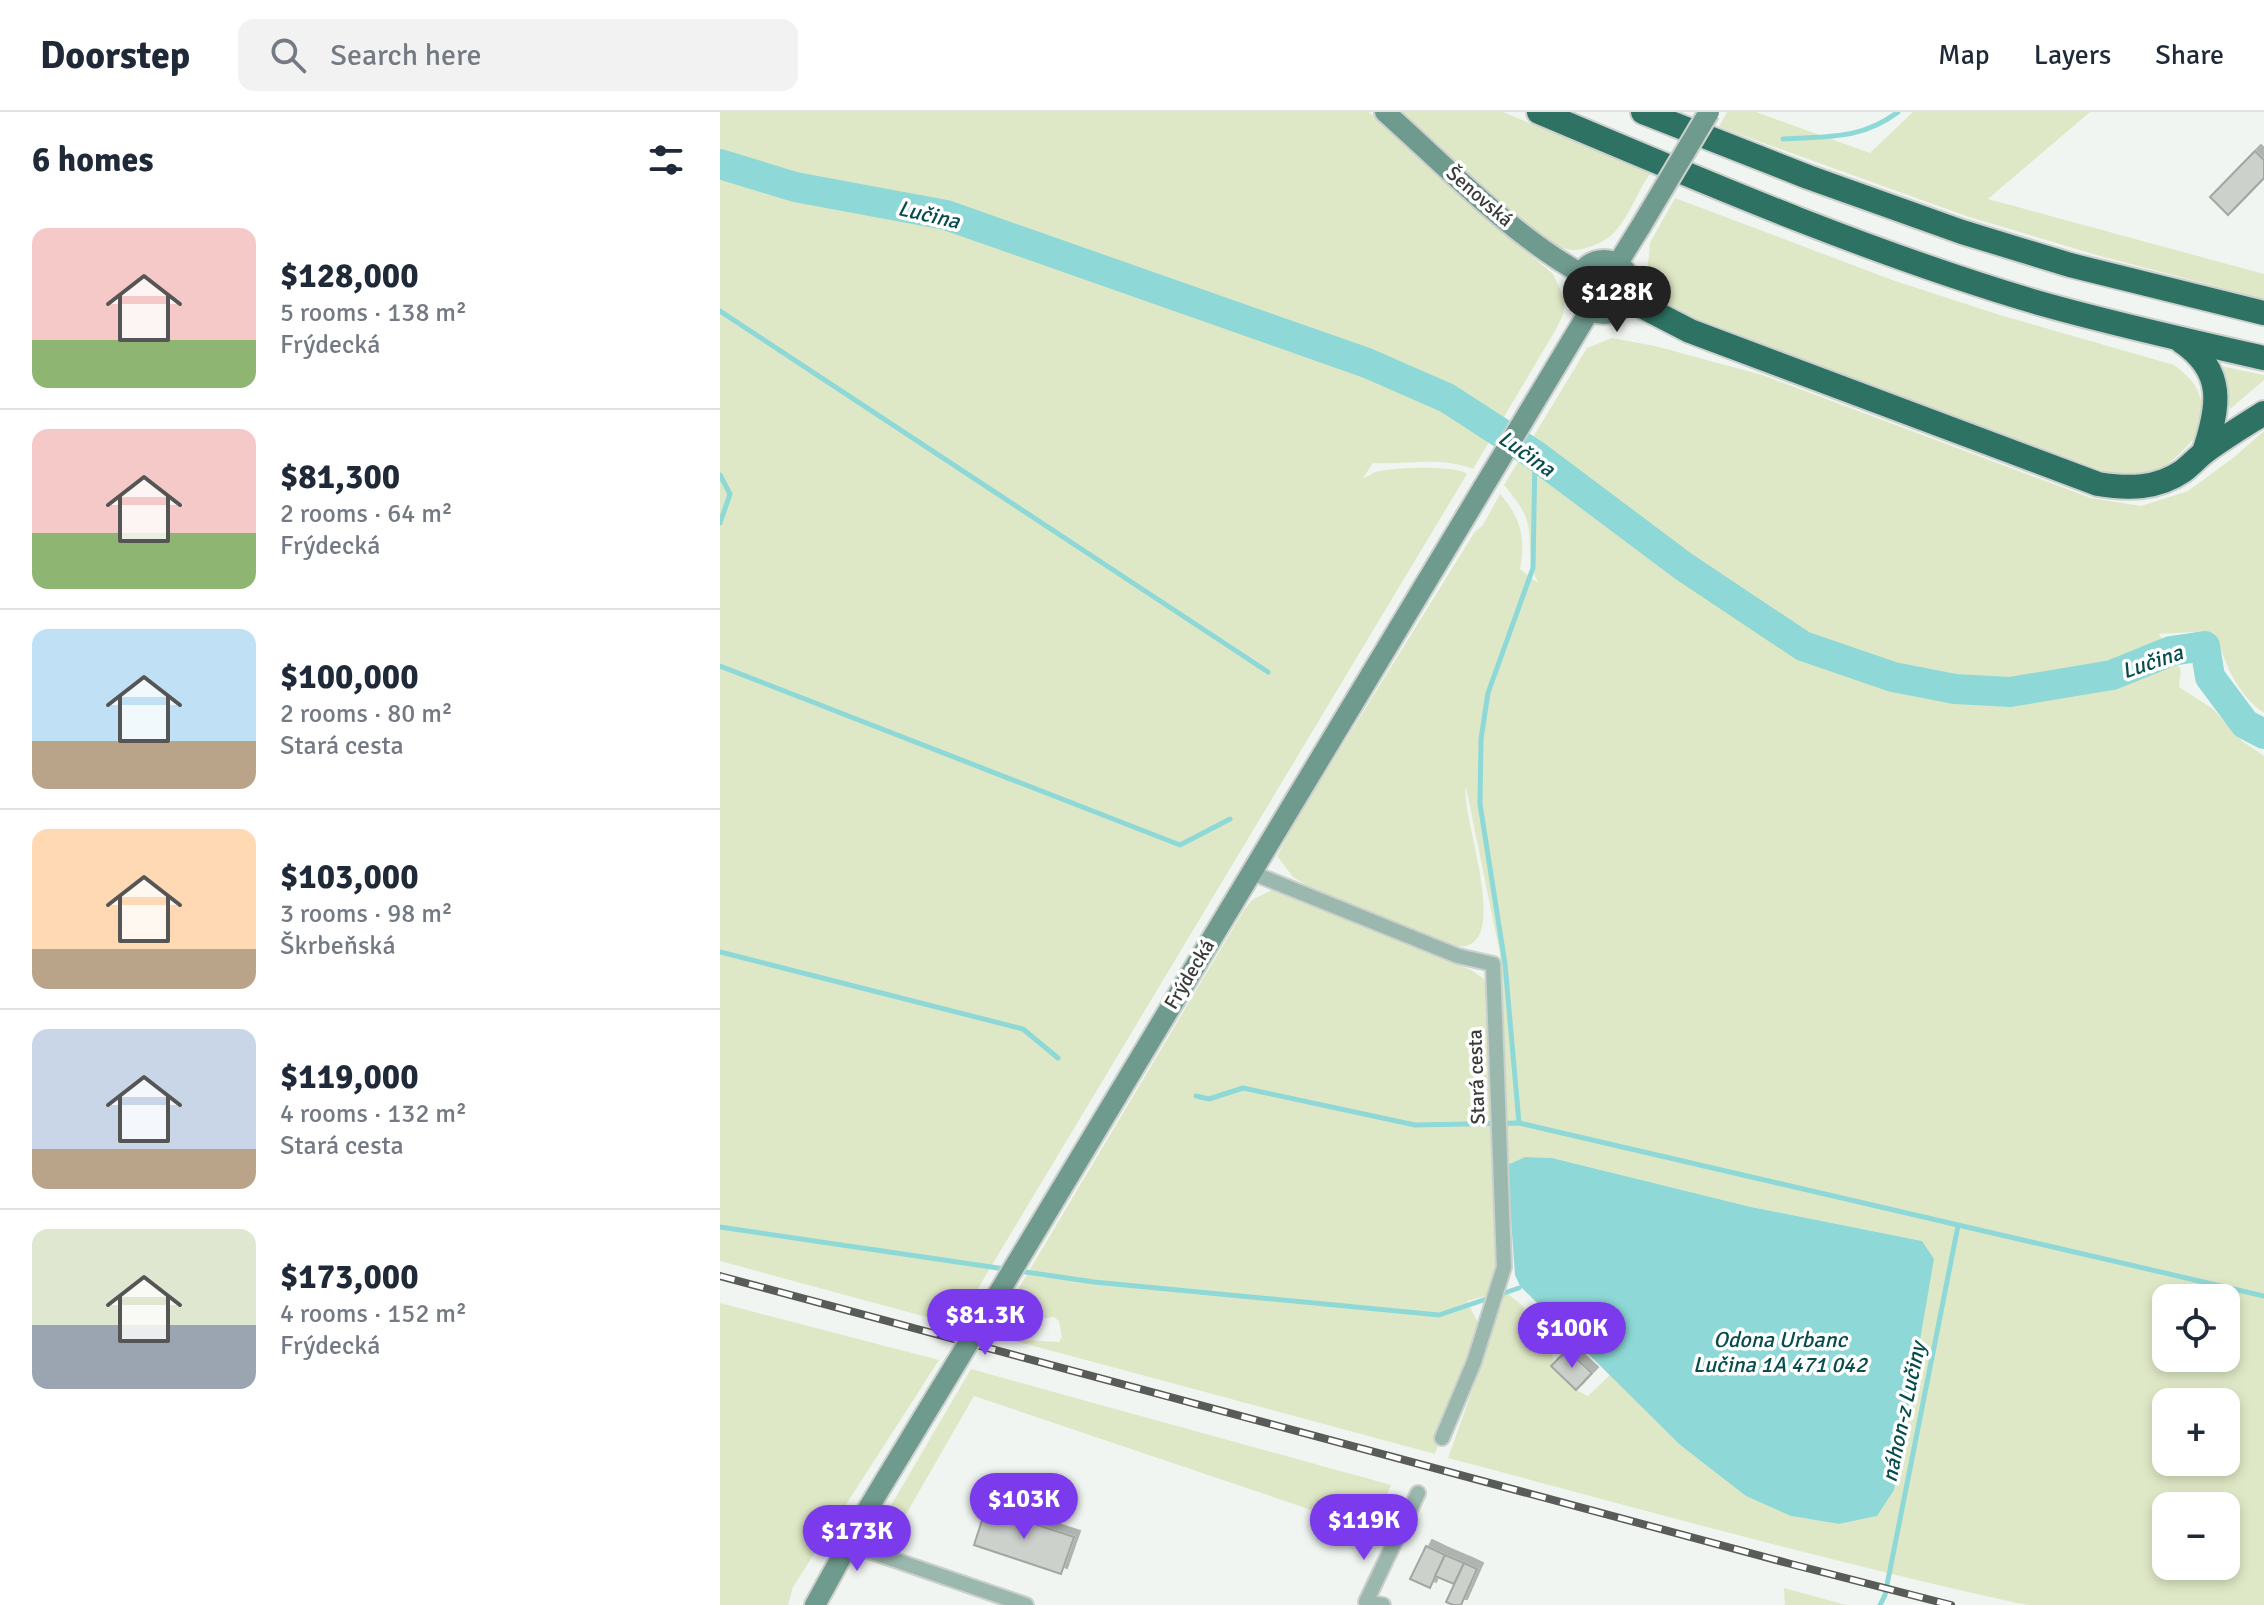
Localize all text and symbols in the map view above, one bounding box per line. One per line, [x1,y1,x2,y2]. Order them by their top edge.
search box [238,19,798,91]
text: Doorstep [40,32,190,79]
icon: search [266,33,310,77]
text: Search here [330,37,482,74]
text: Map [1938,38,1990,72]
text: Layers [2034,38,2111,72]
text: Share [2155,38,2224,72]
icon: filters [644,138,688,182]
text: 6 homes [32,139,153,181]
street label: Šenovská [1441,161,1518,232]
water label: Lučina [895,194,963,235]
text: $128,000 [280,255,419,297]
icon: home [96,260,192,356]
pin: $128K [1561,266,1673,334]
text: $128K [1581,276,1653,308]
text: 5 rooms · 138 m² [280,297,467,329]
text: Frýdecká [280,329,380,361]
water label: Lučina [1493,424,1561,483]
text: $81,300 [280,456,400,498]
icon: home [96,461,192,557]
text: 2 rooms · 64 m² [280,498,453,530]
text: Frýdecká [280,530,380,562]
water label: Lučina [2118,638,2187,684]
text: $100,000 [280,656,419,698]
icon: home [96,661,192,757]
text: 2 rooms · 80 m² [280,698,453,730]
text: Stará cesta [280,730,404,762]
text: $103,000 [280,856,419,898]
icon: home [96,861,192,957]
text: 3 rooms · 98 m² [280,898,453,930]
text: Škrbeňská [280,930,396,962]
street label: Frýdecká [1159,935,1220,1014]
street label: Stará cesta [1462,1029,1491,1125]
text: $119,000 [280,1056,419,1098]
icon: home [96,1061,192,1157]
text: 4 rooms · 132 m² [280,1098,467,1130]
text: Stará cesta [280,1130,404,1162]
text: $173,000 [280,1256,419,1298]
icon: home [96,1261,192,1357]
map controls [2152,1284,2240,1580]
button: locate [2152,1284,2240,1372]
pin: $81.3K [920,1289,1050,1357]
text: 4 rooms · 152 m² [280,1298,467,1330]
text: $81.3K [945,1299,1025,1331]
pin: $100K [1516,1302,1628,1370]
text: $100K [1536,1312,1608,1344]
water label: Odona Urbanc Lučina 1A 471 042 [1693,1326,1869,1378]
text: Frýdecká [280,1330,380,1362]
water label: náhon-z Lučiny [1876,1337,1932,1484]
button: + [2152,1388,2240,1476]
pin: $103K [968,1473,1080,1541]
text: $103K [988,1483,1060,1515]
button: − [2152,1492,2240,1580]
pin: $119K [1308,1494,1420,1562]
text: $119K [1328,1504,1400,1536]
pin: $173K [801,1505,913,1573]
text: $173K [821,1515,893,1547]

